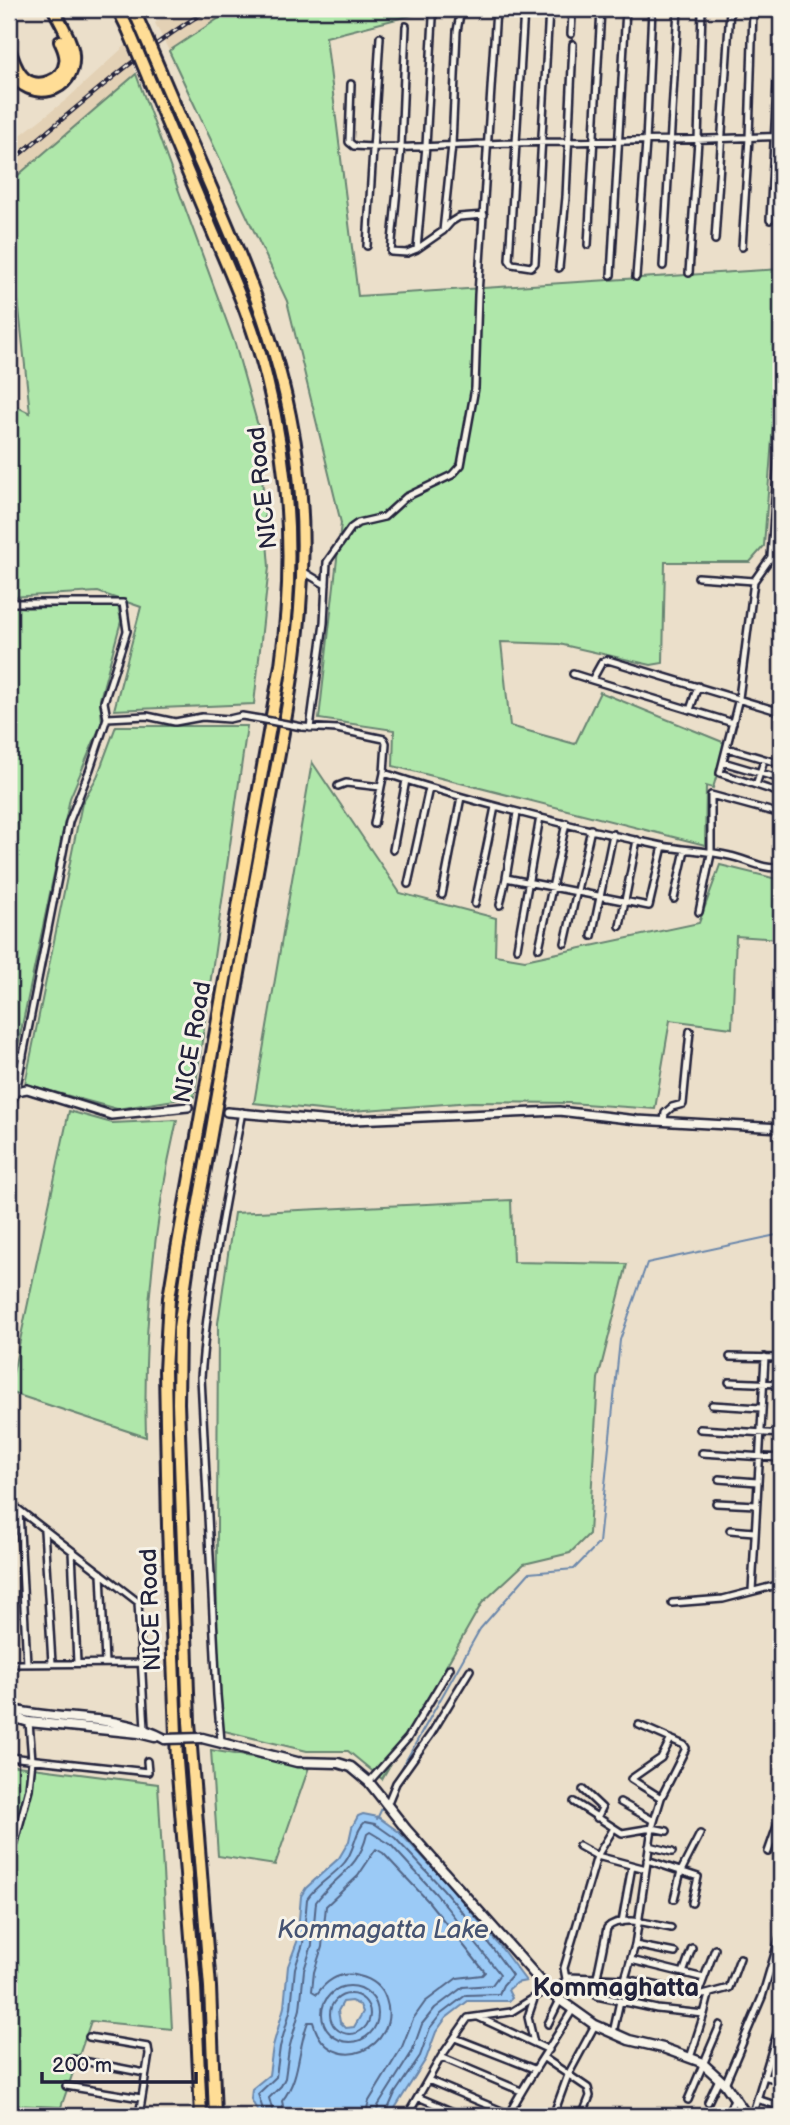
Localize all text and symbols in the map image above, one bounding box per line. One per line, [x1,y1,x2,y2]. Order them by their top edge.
street label: NICE Road [242,425,283,551]
street label: NICE Road [168,979,217,1105]
street label: NICE Road [134,1548,167,1672]
water label: Kommagatta Lake [277,1915,489,1946]
district label: Kommaghatta [533,1973,699,2004]
scale bar [42,2041,196,2085]
text: 200 m [52,2053,112,2078]

